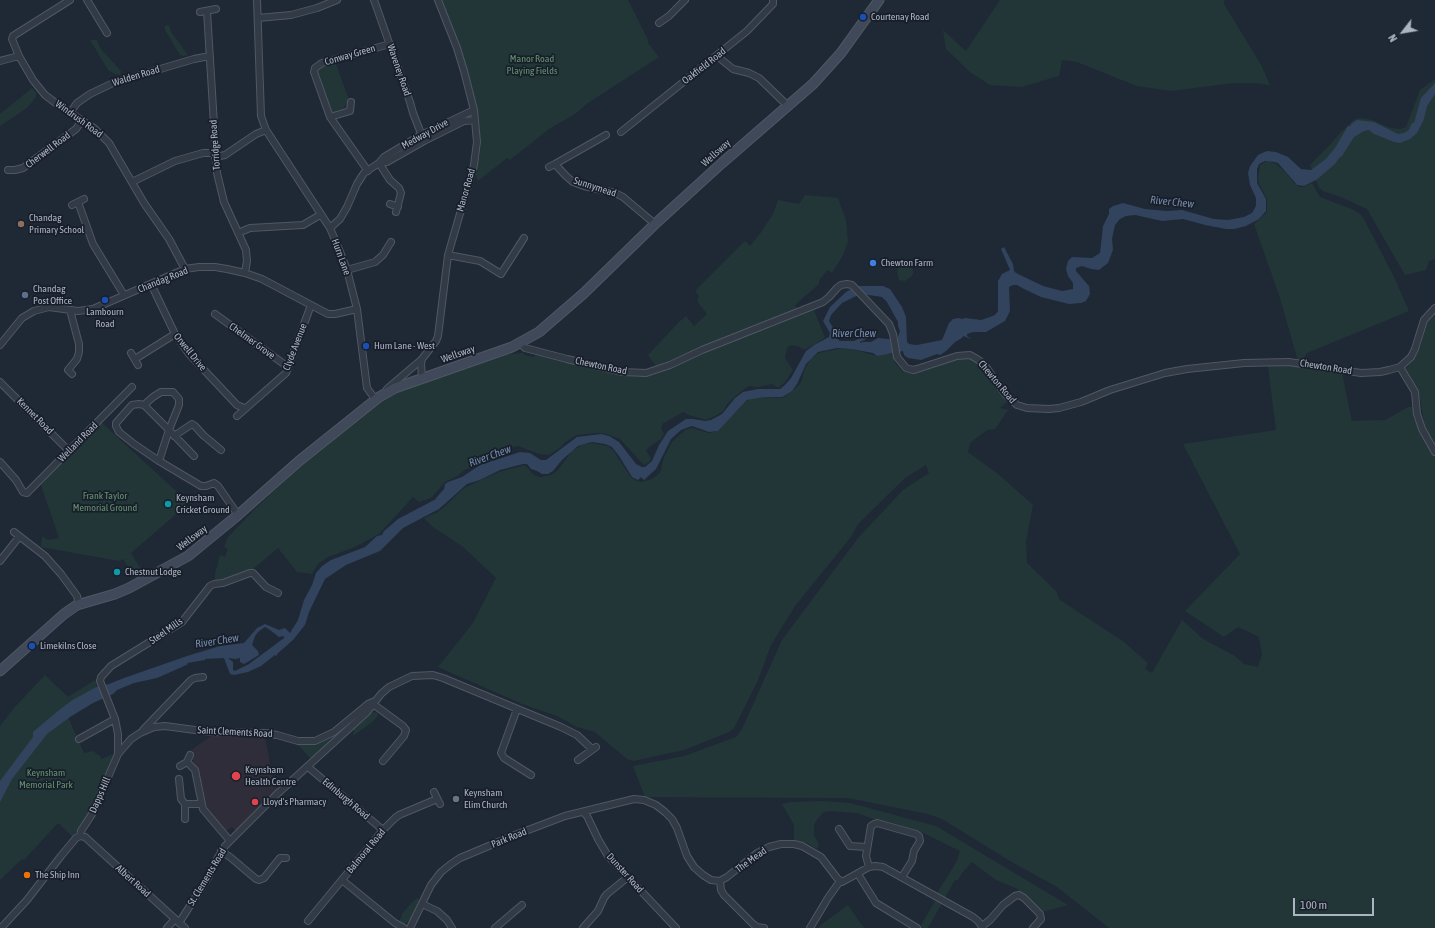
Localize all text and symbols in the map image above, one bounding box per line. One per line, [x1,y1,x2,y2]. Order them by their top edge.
place label: Courtenay Road [871,11,929,23]
marker: Courtenay Road [858,12,868,22]
north arrow [1383,12,1423,52]
text: N [1386,32,1400,44]
street label: Conway Green [323,42,377,68]
street label: Waveney Road [385,43,413,97]
street label: Oakfield Road [680,45,728,87]
park label: Manor Road Playing Fields [507,53,557,76]
street label: Walden Road [111,63,161,89]
street label: Windrush Road [53,98,105,140]
street label: Medway Drive [400,116,450,152]
street label: Torridge Road [207,119,223,171]
street label: Cherwell Road [23,129,73,171]
street label: Wellsway [699,137,733,169]
street label: Manor Road [454,167,478,213]
street label: Sunnymead [572,174,618,200]
water label: River Chew [1149,193,1195,211]
place label: Chandag Primary School [29,212,84,236]
marker: Chandag Primary School [16,219,26,229]
street label: Hurn Lane [329,237,353,277]
place label: Chewton Farm [881,257,933,269]
marker: Chewton Farm [868,258,878,268]
street label: Chandag Road [136,265,190,295]
place label: Chandag Post Office [33,283,72,306]
marker: Chandag Post Office [20,290,30,300]
marker: Lambourn Road [100,295,110,305]
place label: Lambourn Road [86,306,124,330]
street label: Chelmer Grove [227,320,277,362]
street label: Clyde Avenue [281,322,309,372]
water label: River Chew [832,327,876,341]
street label: Orwell Drive [171,331,209,373]
place label: Hurn Lane - West [374,340,435,352]
marker: Hurn Lane - West [361,341,371,351]
street label: Wellsway [440,343,476,365]
street label: Chewton Road [574,355,628,377]
street label: Chewton Road [1299,357,1353,377]
street label: Chewton Road [976,358,1018,406]
street label: Kennet Road [14,395,56,437]
street label: Welland Road [56,420,100,464]
water label: River Chew [467,442,513,470]
park label: Frank Taylor Memorial Ground [73,490,137,514]
place label: Keynsham Cricket Ground [176,492,230,516]
marker: Keynsham Cricket Ground [163,499,173,509]
street label: Wellsway [174,523,210,553]
place label: Chestnut Lodge [125,566,181,578]
marker: Chestnut Lodge [112,567,122,577]
street label: Steel Mills [147,615,185,647]
water label: River Chew [194,631,240,651]
place label: Limekilns Close [40,640,97,652]
marker: Limekilns Close [27,641,37,651]
street label: Saint Clements Road [197,724,273,740]
place label: Keynsham Health Centre [245,764,296,788]
park label: Keynsham Memorial Park [19,767,73,790]
marker: Keynsham Health Centre [230,770,242,782]
street label: Dapps Hill [87,775,113,815]
street label: Edinburgh Road [320,776,372,822]
place label: Keynsham Elim Church [464,787,507,810]
marker: Keynsham Elim Church [451,794,461,804]
place label: Lloyd's Pharmacy [263,796,326,808]
marker: Lloyd's Pharmacy [250,797,260,807]
street label: Park Road [490,825,528,851]
street label: Balmoral Road [344,826,388,876]
street label: The Mead [733,845,769,875]
street label: St. Clements Road [185,846,229,908]
street label: Dunster Road [604,851,646,895]
street label: Albert Road [113,862,153,900]
place label: The Ship Inn [35,869,80,881]
marker: The Ship Inn [22,870,32,880]
scale bar [1295,890,1376,916]
text: 100 m [1300,898,1327,912]

